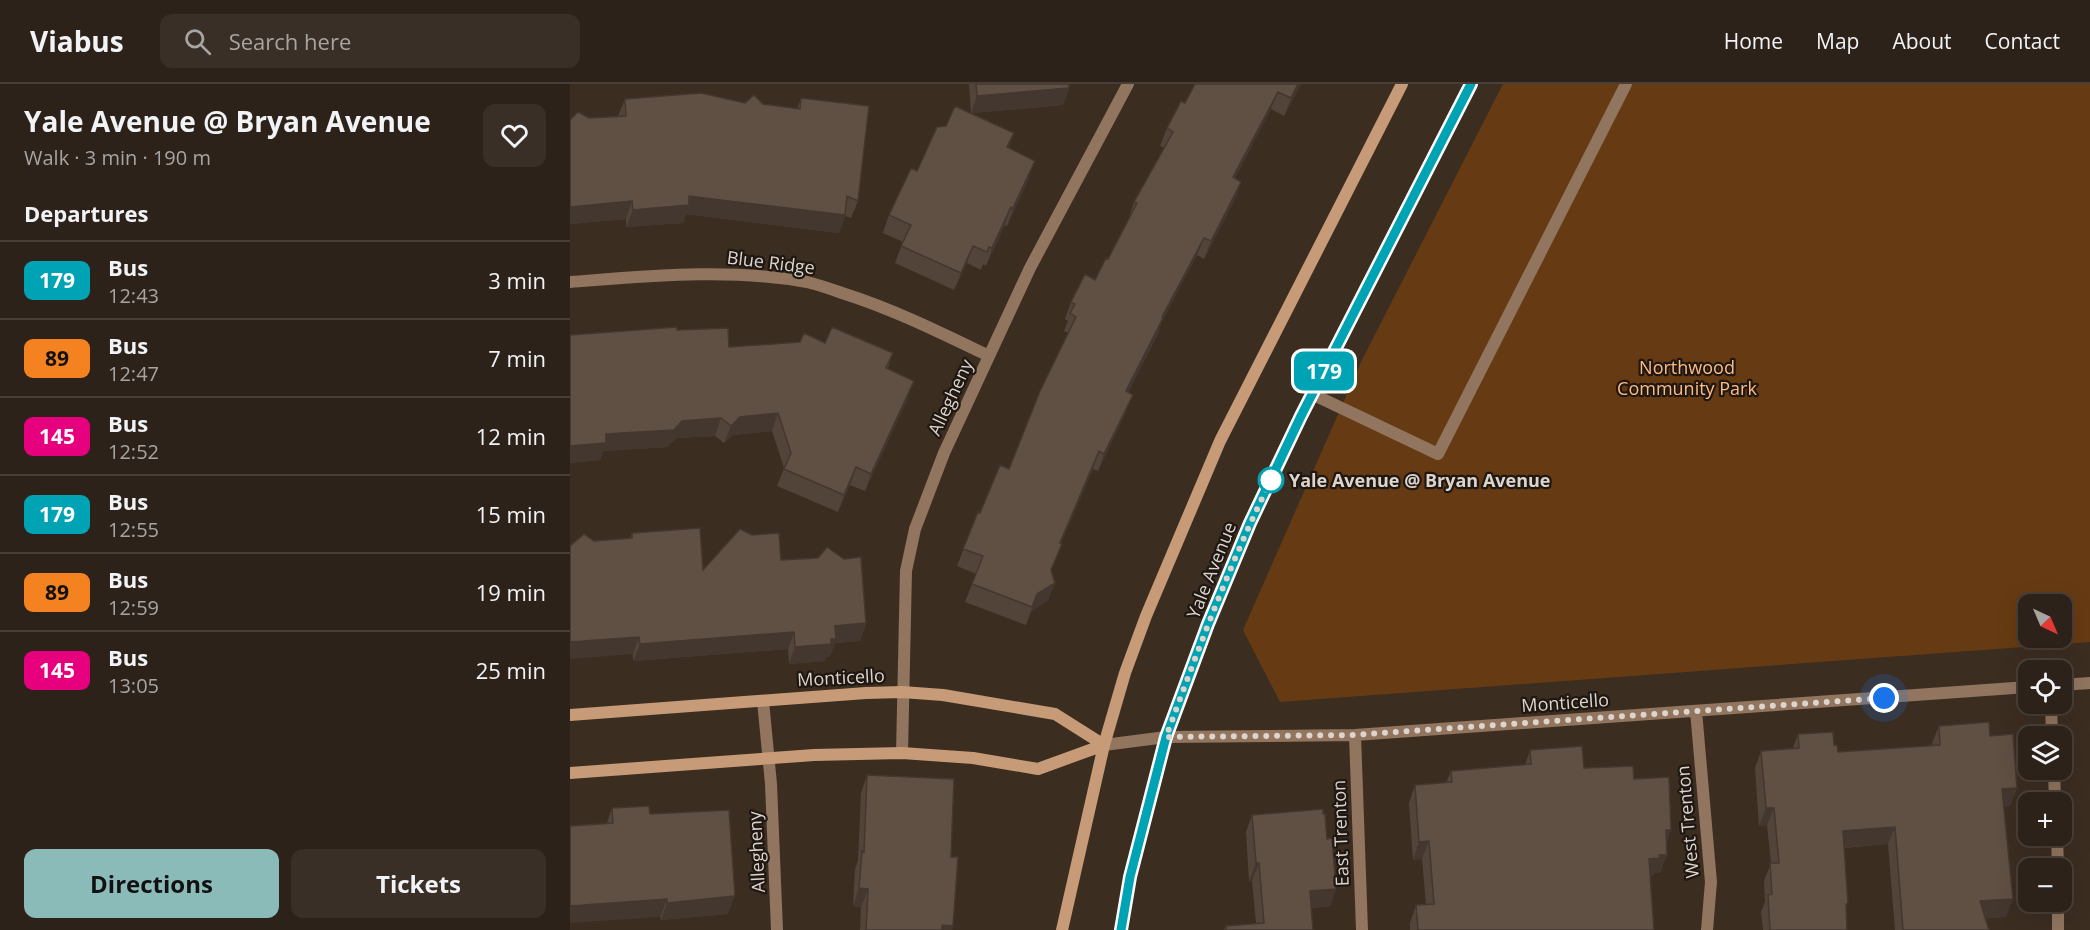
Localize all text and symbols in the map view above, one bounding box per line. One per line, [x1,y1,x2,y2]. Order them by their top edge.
search box [160,14,580,68]
text: Viabus [30,22,124,60]
icon: search [181,25,214,58]
text: Search here [229,26,351,56]
text: Home [1724,27,1783,55]
text: Map [1816,27,1859,55]
text: About [1892,27,1952,55]
text: Contact [1985,27,2060,55]
text: Yale Avenue @ Bryan Avenue [24,102,431,140]
button: heart [483,104,546,167]
text: Walk · 3 min · 190 m [24,144,211,171]
text: Departures [24,198,148,228]
street label: Blue Ridge [726,245,816,279]
text: Bus [108,252,148,282]
text: 3 min [488,265,546,295]
text: 179 [39,266,75,294]
text: 12:43 [108,282,159,309]
text: Bus [108,330,148,360]
text: 7 min [488,343,546,373]
text: 89 [45,344,69,372]
line badge: 179 [1290,352,1359,390]
street label: Allegheny [922,354,979,439]
park label: Northwood Community Park [1617,355,1757,400]
text: 179 [1306,357,1342,385]
text: 12:47 [108,360,159,387]
text: Bus [108,408,148,438]
text: 12 min [476,421,546,451]
text: 145 [39,422,75,450]
text: 12:52 [108,438,159,465]
marker: Yale Avenue @ Bryan Avenue [1258,467,1284,493]
place label: Yale Avenue @ Bryan Avenue [1289,468,1550,492]
text: Bus [108,486,148,516]
text: 15 min [476,499,546,529]
text: 179 [39,500,75,528]
text: 12:55 [108,516,159,543]
street label: Yale Avenue [1181,518,1241,622]
text: Bus [108,564,148,594]
text: 19 min [476,577,546,607]
text: 89 [45,578,69,606]
text: 12:59 [108,594,159,621]
north arrow [2018,594,2072,648]
map controls [2018,594,2072,912]
text: Bus [108,642,148,672]
text: 25 min [476,655,546,685]
text: 145 [39,656,75,684]
button: locate [2018,660,2072,714]
street label: Monticello [797,663,885,691]
text: 13:05 [108,672,159,699]
your location [1869,683,1899,713]
street label: Monticello [1520,687,1610,717]
button: layers [2018,726,2072,780]
street label: West Trenton [1670,765,1704,879]
street label: East Trenton [1326,779,1354,887]
button: + [2018,792,2072,846]
street label: Allegheny [742,810,770,893]
button: Directions [24,849,279,918]
button: Tickets [291,849,546,918]
button: − [2018,858,2072,912]

